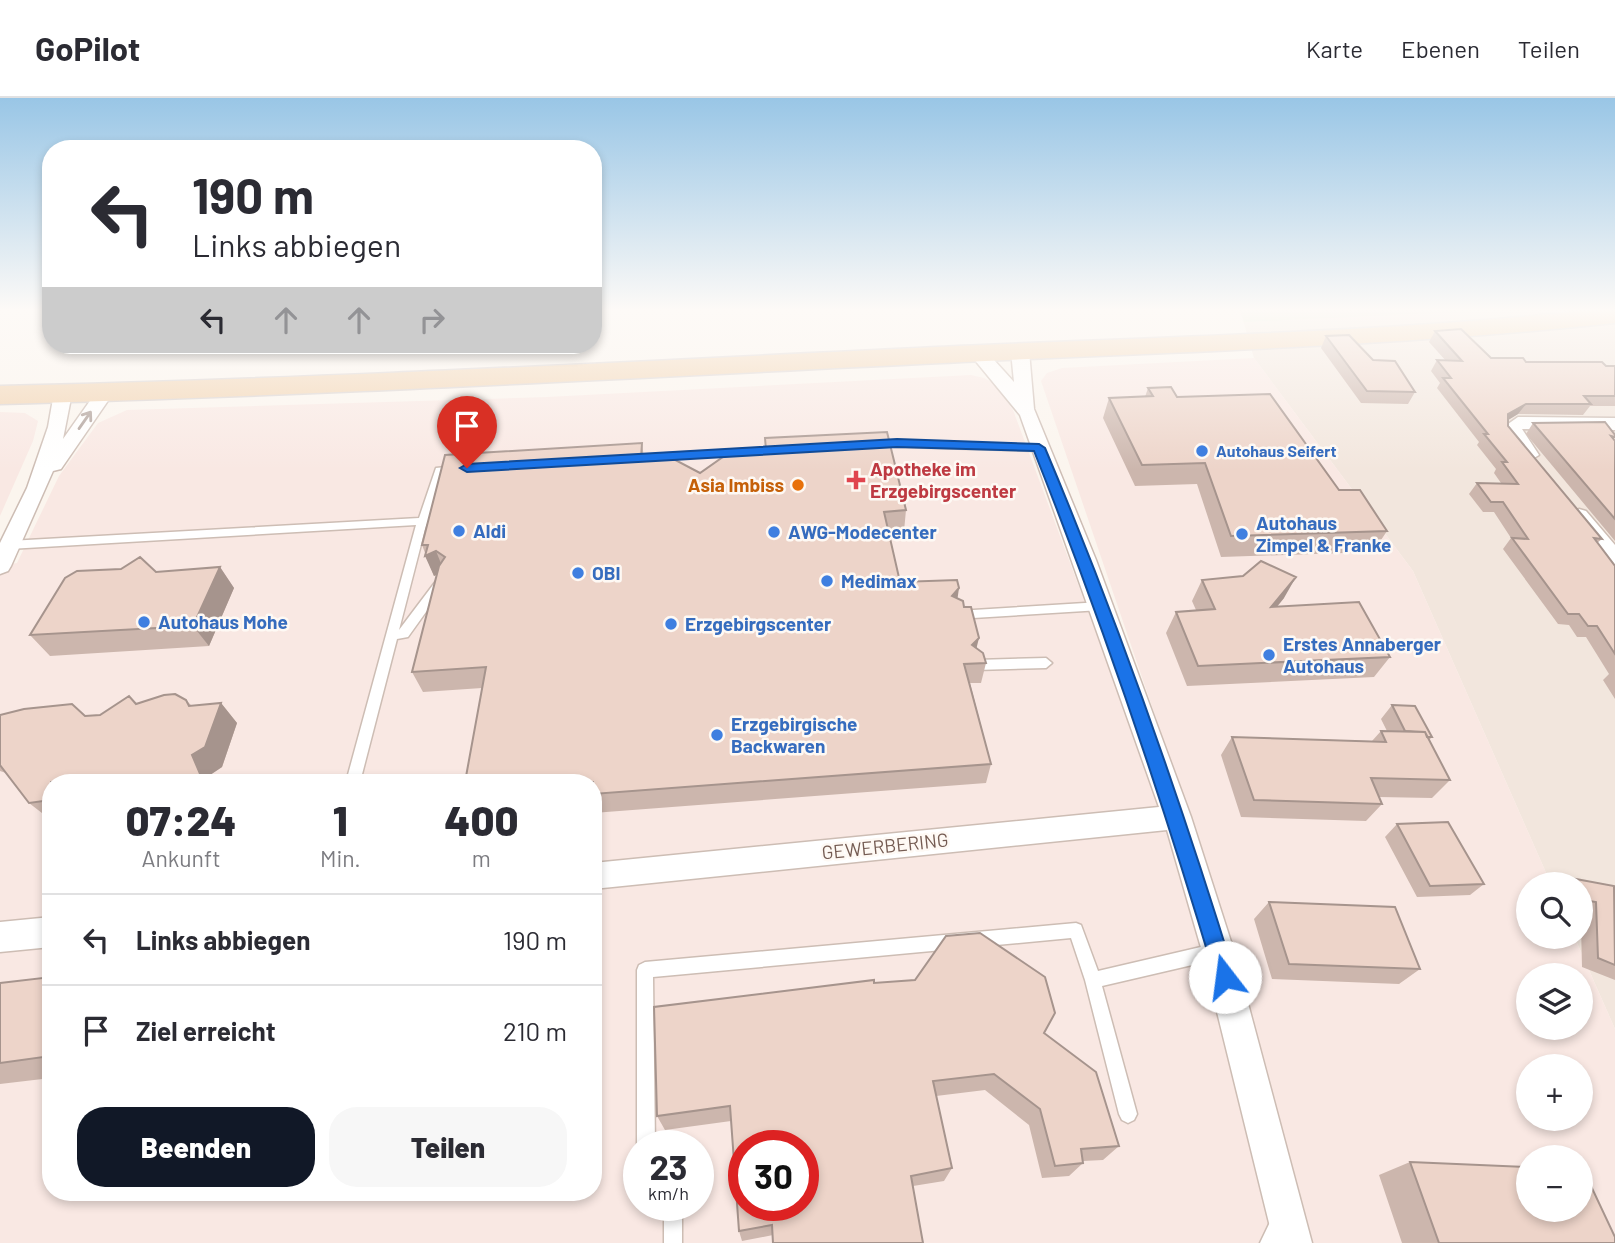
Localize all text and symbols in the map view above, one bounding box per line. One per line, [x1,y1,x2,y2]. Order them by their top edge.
text: GoPilot [35,28,140,68]
text: Karte [1306,34,1363,63]
text: Ebenen [1401,34,1480,63]
text: Teilen [1518,34,1580,63]
text: 190 m [192,165,314,224]
icon: left [77,168,168,259]
text: Links abbiegen [192,225,401,263]
icon: left [194,301,232,339]
icon: ahead [267,301,305,339]
icon: ahead [340,301,378,339]
icon: right [413,301,451,339]
pin [437,396,497,468]
icon: arrive [448,407,486,445]
one-way arrow [78,411,92,430]
place label: Autohaus Seifert [1216,441,1337,460]
marker: Autohaus Seifert [1194,443,1210,459]
place label: Apotheke im Erzgebirgscenter [870,457,1017,502]
marker: Apotheke im Erzgebirgscenter [848,472,864,488]
place label: Asia Imbiss [688,473,784,496]
marker: Asia Imbiss [790,477,806,493]
place label: Autohaus Zimpel & Franke [1256,511,1391,556]
place label: Aldi [473,519,506,542]
place label: AWG-Modecenter [788,520,937,543]
marker: Aldi [451,523,467,539]
marker: AWG-Modecenter [766,524,782,540]
marker: Autohaus Zimpel & Franke [1234,526,1250,542]
place label: OBI [592,561,621,584]
marker: OBI [570,565,586,581]
place label: Medimax [841,569,917,592]
marker: Medimax [819,573,835,589]
place label: Autohaus Mohe [158,610,288,633]
place label: Erzgebirgscenter [685,612,832,635]
marker: Autohaus Mohe [136,614,152,630]
marker: Erzgebirgscenter [663,616,679,632]
place label: Erstes Annaberger Autohaus [1283,632,1442,677]
marker: Erstes Annaberger Autohaus [1261,647,1277,663]
place label: Erzgebirgische Backwaren [731,712,857,757]
marker: Erzgebirgische Backwaren [709,727,725,743]
text: 07:24 [126,794,236,844]
text: 1 [333,794,348,844]
text: 400 [444,794,518,844]
street label: GEWERBERING [820,827,950,864]
text: Ankunft [141,844,221,872]
text: Min. [320,844,361,872]
text: m [472,844,491,872]
map controls [1516,872,1593,1222]
button: search [1516,872,1593,949]
icon: left [77,921,115,959]
text: Links abbiegen [136,924,310,955]
text: 190 m [503,924,567,955]
position arrow [1188,940,1262,1014]
button: layers [1516,963,1593,1040]
icon: arrive [77,1012,115,1050]
text: Ziel erreicht [136,1015,276,1046]
text: 210 m [503,1015,567,1046]
button: + [1516,1054,1593,1131]
button: Beenden [77,1107,315,1187]
button: Teilen [329,1107,567,1187]
speed limit sign: 30 [728,1130,819,1221]
text: 23 [649,1145,688,1187]
button: − [1516,1145,1593,1222]
text: km/h [648,1182,689,1204]

